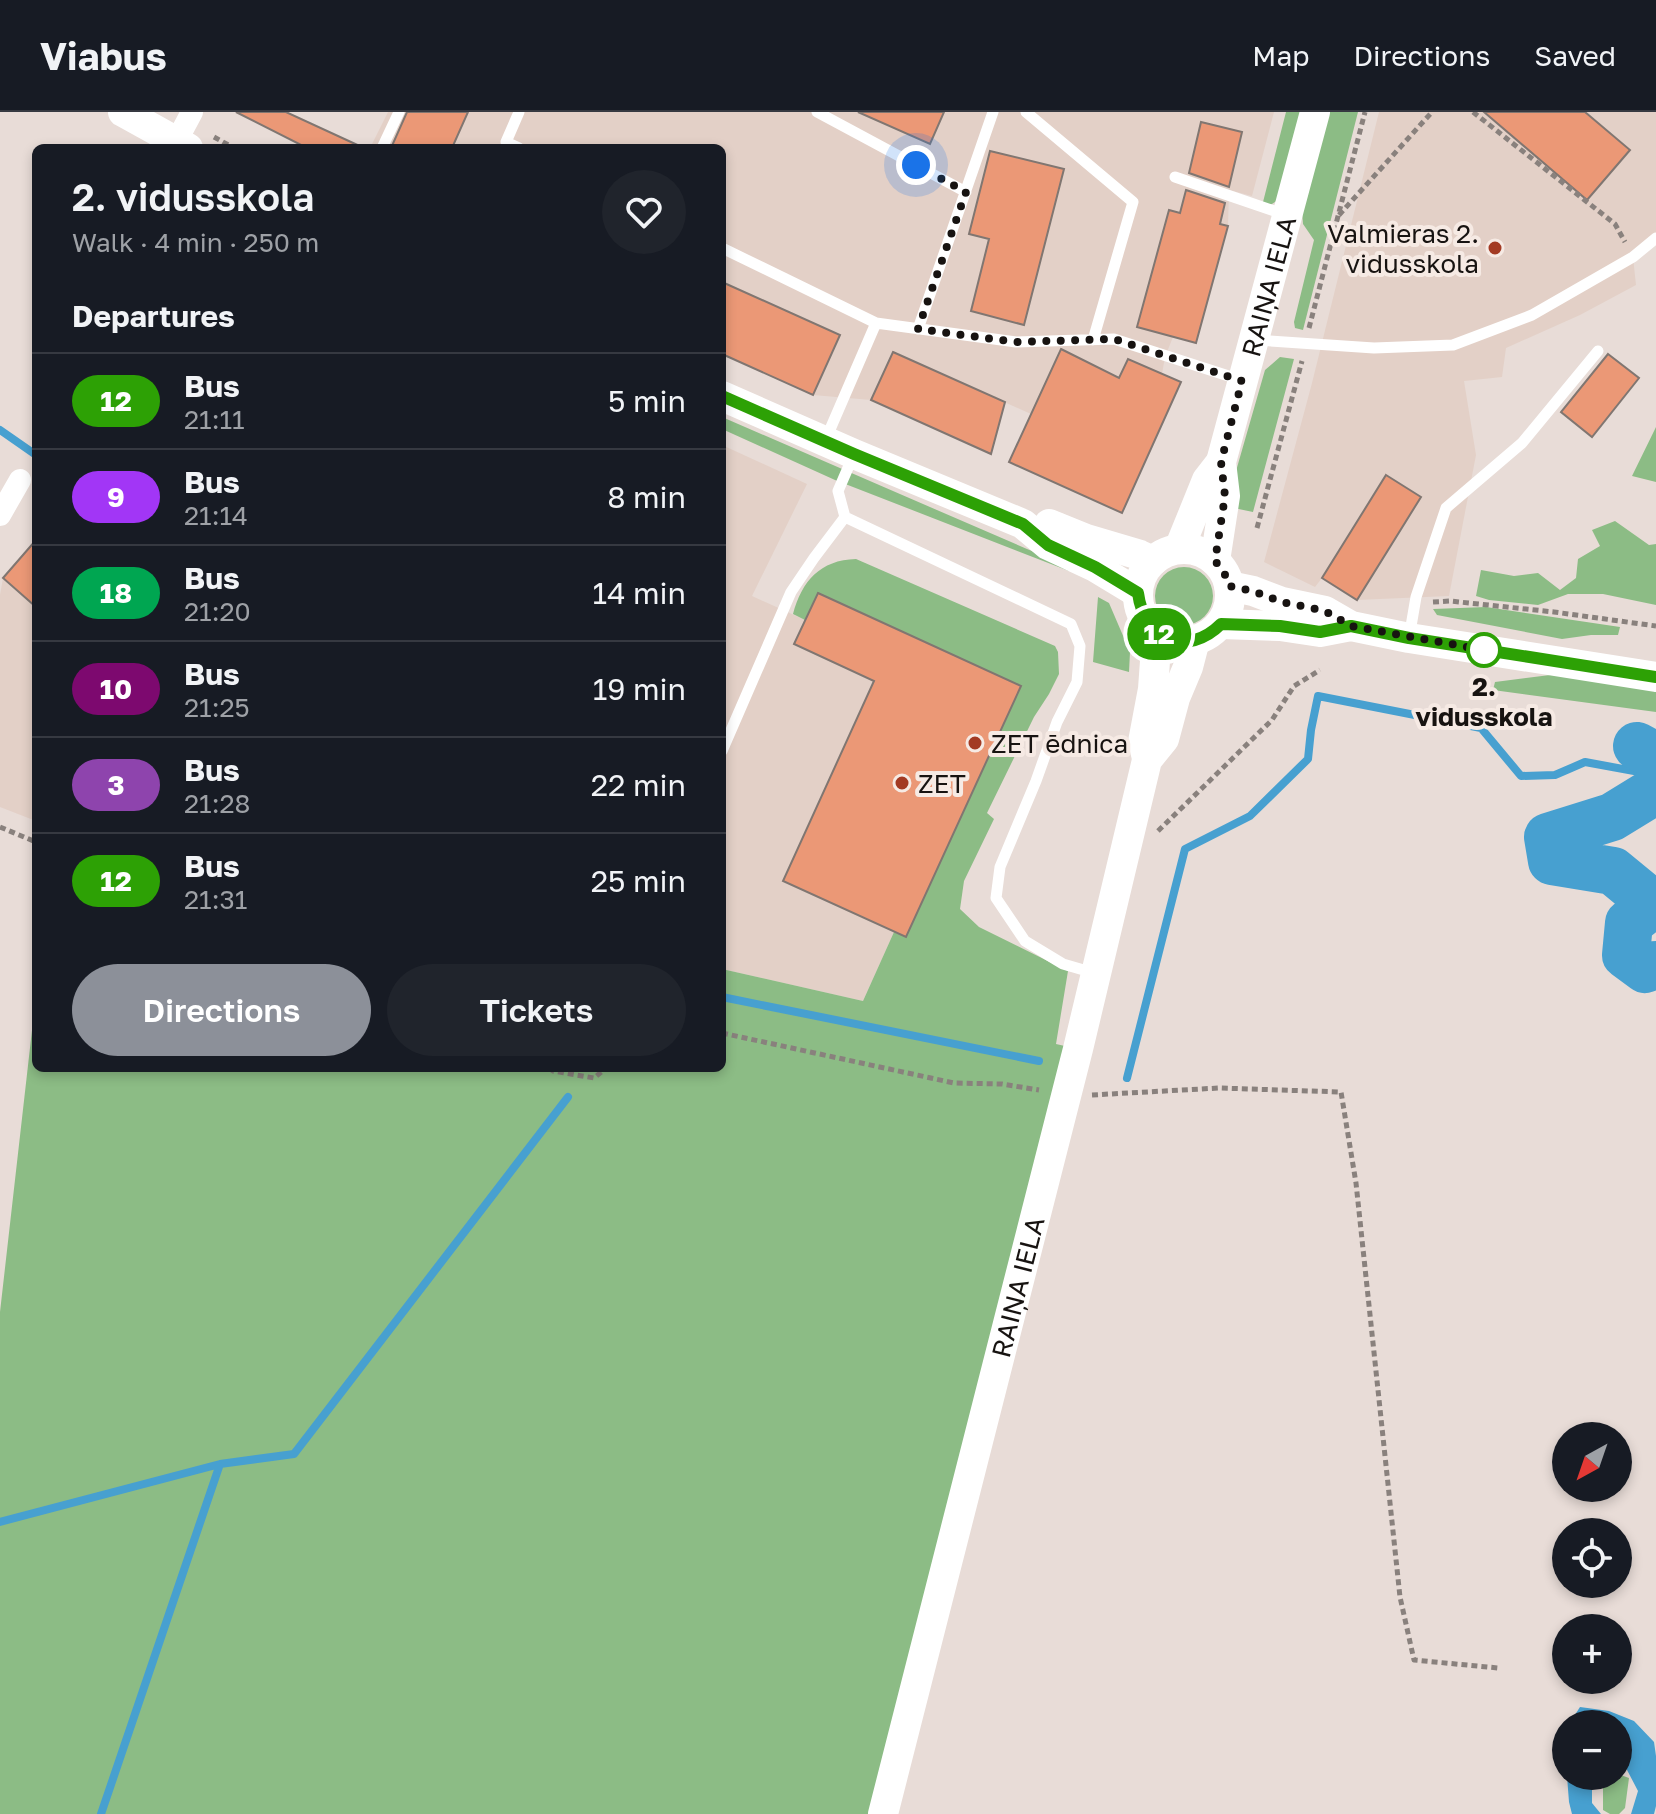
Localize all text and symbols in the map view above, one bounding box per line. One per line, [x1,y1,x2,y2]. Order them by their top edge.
text: Viabus [40,33,167,78]
text: Map [1252,39,1309,72]
text: Directions [1353,39,1490,72]
text: Saved [1534,39,1616,72]
your location [896,145,936,185]
button: heart [602,170,686,254]
text: 2. vidusskola [72,174,314,219]
street label: RAIŅA IELA [1235,213,1302,360]
place label: Valmieras 2. vidusskola [1327,218,1479,279]
text: Walk · 4 min · 250 m [72,227,319,258]
marker: Valmieras 2. vidusskola [1486,239,1504,257]
text: Departures [72,298,235,334]
text: Bus [184,368,240,404]
text: 5 min [608,383,686,419]
text: 12 [100,384,132,417]
text: 21:11 [184,404,245,435]
text: Bus [184,464,240,500]
text: 8 min [607,479,686,515]
text: 9 [107,480,125,513]
text: 21:14 [184,500,248,531]
text: Bus [184,560,240,596]
text: 14 min [593,575,686,611]
text: 18 [100,576,132,609]
text: 21:20 [184,596,251,627]
line badge: 12 [1123,608,1195,660]
text: 12 [1143,617,1175,650]
marker: 2. vidusskola [1467,633,1501,667]
text: Bus [184,656,240,692]
text: 19 min [593,671,686,707]
place label: 2. vidusskola [1415,671,1553,732]
text: 10 [100,672,132,705]
text: 21:25 [184,692,250,723]
place label: ZET ēdnica [991,728,1128,759]
marker: ZET ēdnica [966,734,984,752]
text: Bus [184,752,240,788]
text: 22 min [591,767,686,803]
text: 3 [107,768,125,801]
place label: ZET [918,768,966,799]
marker: ZET [893,774,911,792]
text: 21:28 [184,788,250,819]
text: Bus [184,848,240,884]
text: 25 min [591,863,686,899]
text: 12 [100,864,132,897]
text: 21:31 [184,884,247,915]
button: Directions [72,964,371,1056]
button: Tickets [387,964,686,1056]
street label: RAIŅA IELA [985,1213,1050,1360]
north arrow [1552,1422,1632,1502]
map controls [1552,1422,1632,1790]
button: locate [1552,1518,1632,1598]
button: + [1552,1614,1632,1694]
button: − [1552,1710,1632,1790]

